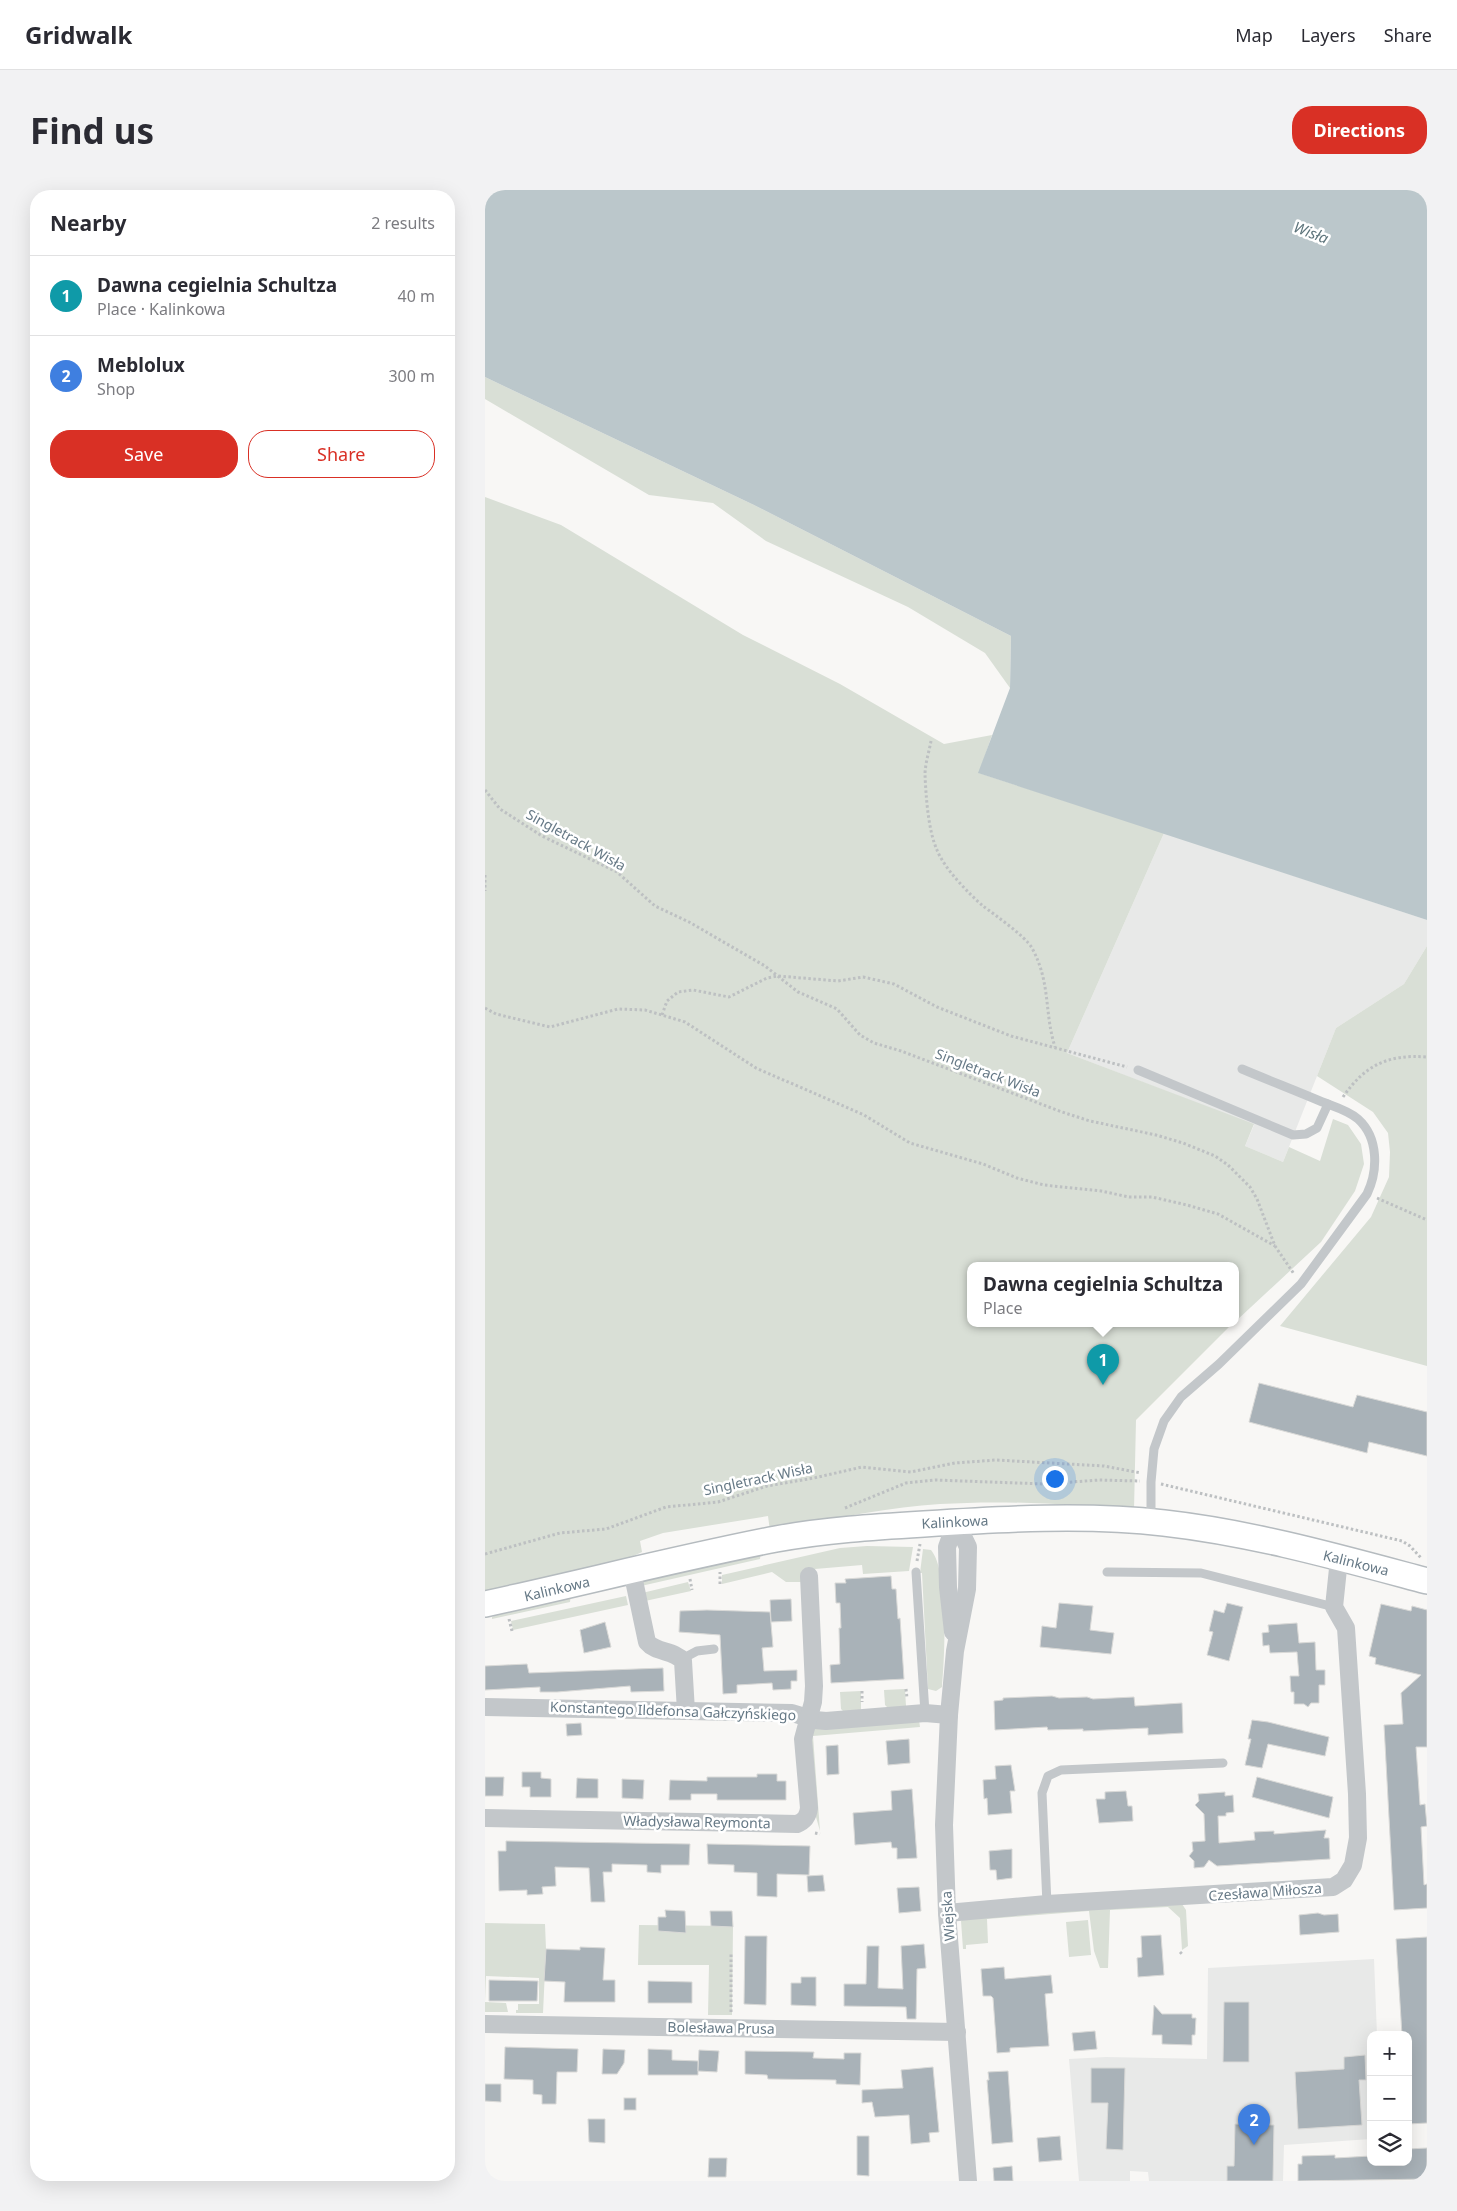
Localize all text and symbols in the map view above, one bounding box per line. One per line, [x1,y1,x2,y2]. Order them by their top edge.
text: Gridwalk [25,18,132,51]
text: Map [1235,23,1273,47]
text: Layers [1301,23,1356,47]
text: Share [1384,23,1432,47]
button: Directions [1292,106,1427,154]
text: Find us [30,107,154,154]
text: Nearby [50,209,126,237]
text: 2 results [371,212,435,234]
water label: Wisła [1291,216,1332,248]
text: Dawna cegielnia Schultza [97,272,337,298]
text: 1 [61,285,71,307]
text: 40 m [398,285,435,307]
text: Place · Kalinkowa [97,298,226,320]
text: Meblolux [97,352,185,378]
text: 2 [61,365,71,387]
text: 300 m [388,365,435,387]
text: Shop [97,378,135,400]
button: Save [50,430,238,478]
button: Share [248,430,435,478]
street label: Singletrack Wisła [523,804,629,875]
street label: Singletrack Wisła [933,1044,1043,1101]
popup [967,1262,1239,1327]
text: Dawna cegielnia Schultza [983,1271,1223,1297]
text: Place [983,1297,1022,1319]
pin: 1 [1087,1344,1119,1385]
street label: Singletrack Wisła [702,1458,814,1499]
your location [1042,1466,1068,1492]
street label: Kalinkowa [921,1510,989,1533]
street label: Kalinkowa [1321,1545,1391,1580]
street label: Kalinkowa [522,1572,592,1605]
street label: Konstantego Ildefonsa Gałczyńskiego [550,1697,796,1724]
street label: Władysława Reymonta [623,1811,771,1832]
street label: Czesława Miłosza [1208,1878,1322,1905]
street label: Wiejska [936,1890,959,1942]
street label: Bolesława Prusa [667,2017,775,2038]
map controls [1367,2031,1412,2166]
button: + [1367,2031,1412,2076]
button: − [1367,2076,1412,2121]
pin: 2 [1238,2104,1270,2145]
button: layers [1367,2121,1412,2166]

